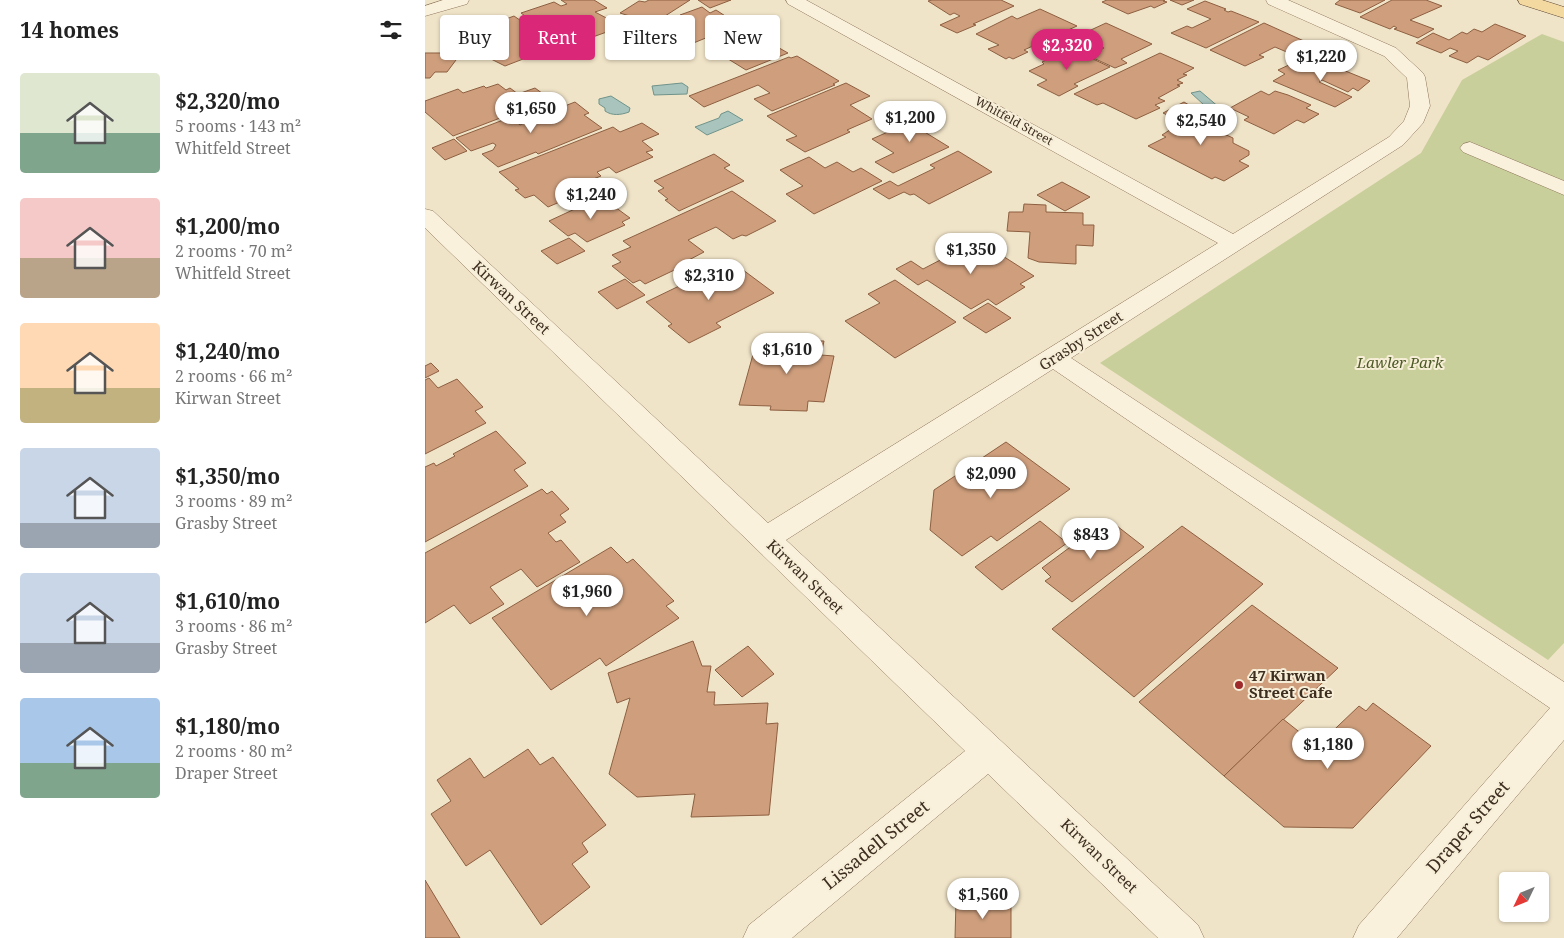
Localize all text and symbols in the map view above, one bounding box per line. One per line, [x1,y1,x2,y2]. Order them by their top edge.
chip: Buy [440,15,509,60]
chip: Rent [519,15,595,60]
chip: Filters [605,15,695,60]
chip: New [705,15,780,60]
text: 14 homes [20,16,119,44]
icon: filters [377,16,405,44]
pin: $2,320 [1026,28,1108,71]
text: $2,320 [1042,34,1092,56]
pin: $1,220 [1280,39,1362,82]
text: $1,220 [1296,45,1346,67]
text: $2,320/mo [175,87,280,115]
pin: $1,650 [490,92,572,134]
street label: Whitfeld Street [972,92,1056,149]
icon: home [60,93,120,153]
text: $1,650 [506,97,556,119]
pin: $1,200 [869,100,951,143]
pin: $2,540 [1160,104,1242,146]
text: $1,200 [885,106,935,128]
text: $2,540 [1176,109,1226,131]
text: 5 rooms · 143 m² [175,115,301,137]
text: Whitfeld Street [175,137,291,159]
pin: $1,240 [550,178,632,220]
text: $1,240 [566,183,616,205]
text: $1,200/mo [175,212,280,240]
icon: home [60,218,120,278]
pin: $1,350 [930,232,1012,275]
text: $1,350 [946,238,996,260]
text: 2 rooms · 70 m² [175,240,292,262]
street label: Kirwan Street [469,256,555,338]
pin: $2,310 [668,258,750,301]
text: Whitfeld Street [175,262,291,284]
text: $2,310 [684,264,734,286]
street label: Grasby Street [1035,306,1126,375]
pin: $1,610 [746,332,828,375]
text: $1,240/mo [175,337,280,365]
text: $1,610 [762,338,812,360]
icon: home [60,343,120,403]
park label: Lawler Park [1356,352,1444,372]
text: 2 rooms · 66 m² [175,365,292,387]
text: Kirwan Street [175,387,281,409]
pin: $2,090 [950,456,1032,499]
text: $1,350/mo [175,462,280,490]
text: $2,090 [966,462,1016,484]
icon: home [60,468,120,528]
text: 3 rooms · 89 m² [175,490,292,512]
text: Grasby Street [175,512,277,534]
pin: $843 [1061,518,1121,560]
text: $843 [1073,523,1109,545]
street label: Kirwan Street [763,535,848,618]
pin: $1,960 [546,574,628,617]
text: $1,960 [562,580,612,602]
text: $1,610/mo [175,587,280,615]
icon: home [60,593,120,653]
text: 3 rooms · 86 m² [175,615,292,637]
text: Grasby Street [175,637,277,659]
place label: 47 Kirwan Street Cafe [1249,665,1332,702]
marker: 47 Kirwan Street Cafe [1233,679,1245,691]
text: $1,180/mo [175,712,280,740]
icon: home [60,718,120,778]
pin: $1,180 [1287,728,1369,770]
text: $1,180 [1303,733,1353,755]
text: 2 rooms · 80 m² [175,740,292,762]
text: Draper Street [175,762,278,784]
street label: Draper Street [1420,775,1514,878]
street label: Lissadell Street [817,794,933,894]
street label: Kirwan Street [1057,814,1142,897]
north arrow [1499,872,1549,922]
map controls [1499,872,1549,922]
pin: $1,560 [942,878,1024,920]
text: $1,560 [958,883,1008,905]

